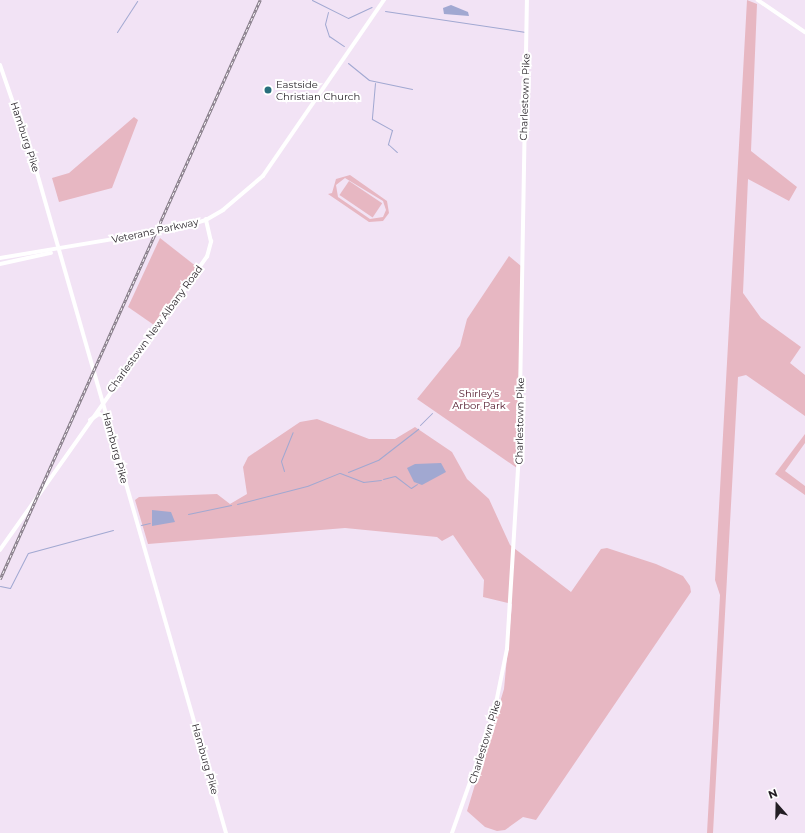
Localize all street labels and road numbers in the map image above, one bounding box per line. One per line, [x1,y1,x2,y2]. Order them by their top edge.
street label: Charlestown Pike [517,53,533,141]
street label: Hamburg Pike [8,100,42,174]
street label: Veterans Parkway [111,216,199,246]
street label: Charlestown New Albany Road [105,263,205,395]
street label: Charlestown Pike [513,377,527,465]
street label: Hamburg Pike [100,411,130,485]
street label: Charlestown Pike [467,699,503,785]
street label: Hamburg Pike [189,722,221,796]

